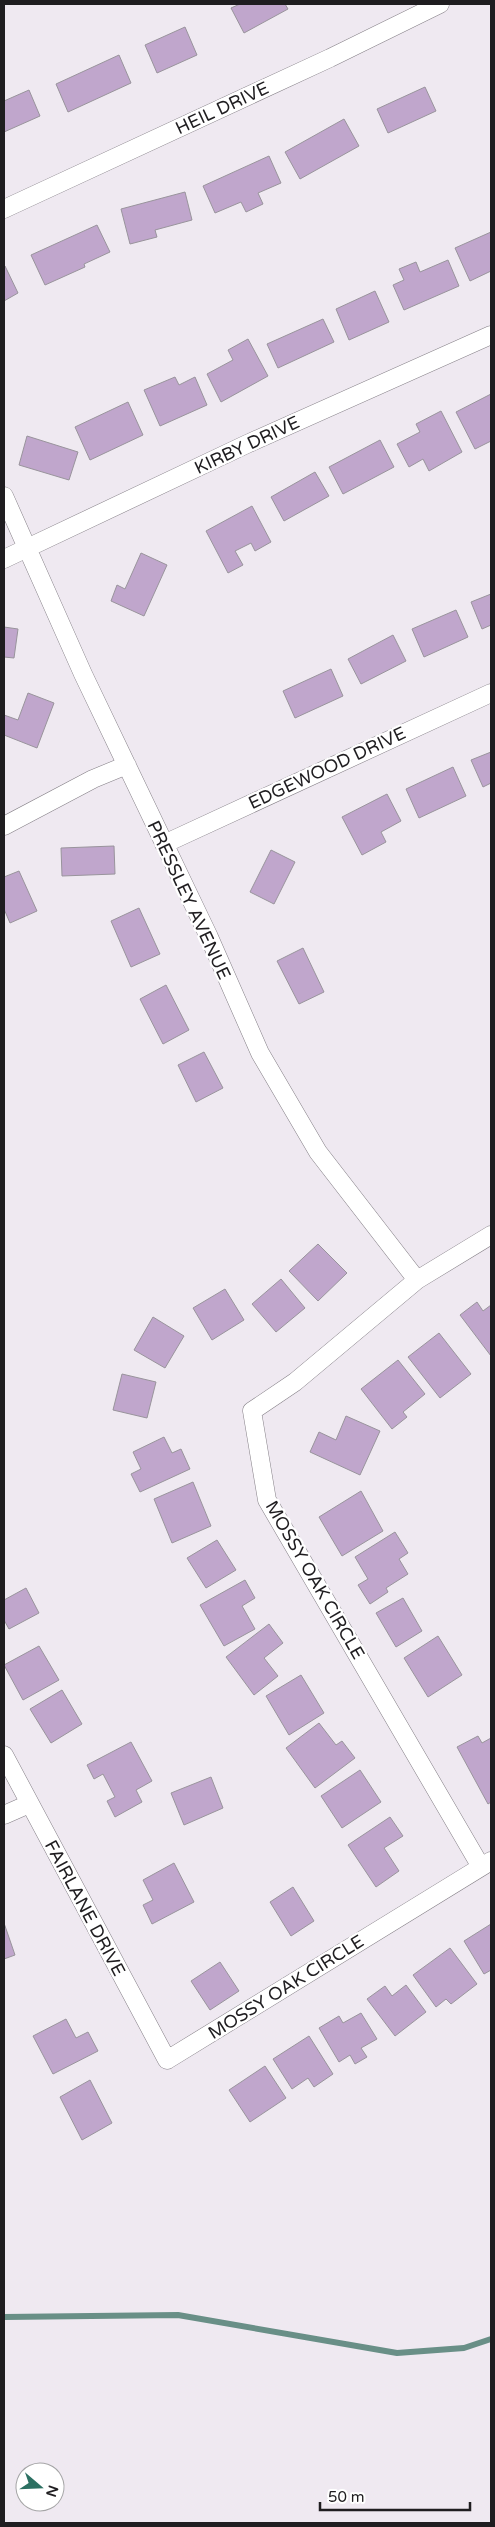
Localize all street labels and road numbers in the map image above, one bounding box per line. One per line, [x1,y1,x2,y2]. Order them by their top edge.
street label: HEIL DRIVE [172,77,272,139]
street label: KIRBY DRIVE [191,411,303,479]
street label: EDGEWOOD DRIVE [245,722,409,814]
street label: PRESSLEY AVENUE [143,817,235,983]
street label: MOSSY OAK CIRCLE [261,1497,369,1663]
street label: FAIRLANE DRIVE [40,1836,130,1980]
street label: MOSSY OAK CIRCLE [204,1930,368,2044]

